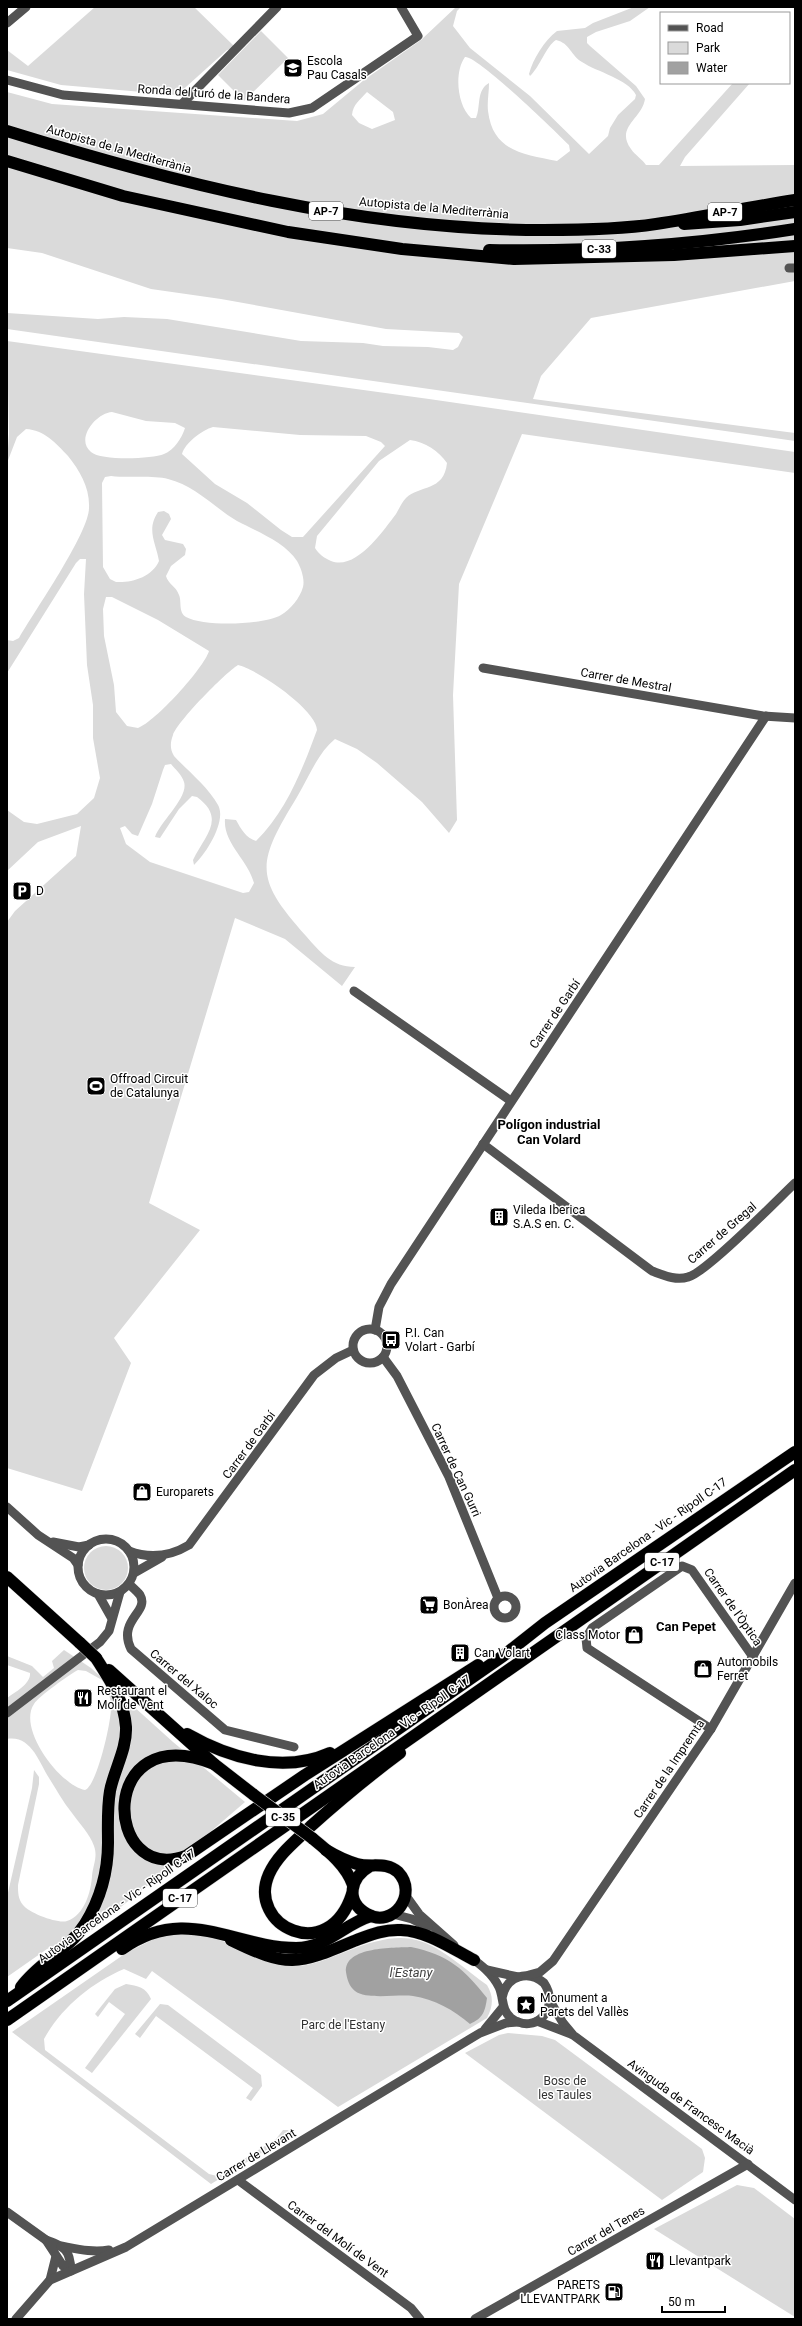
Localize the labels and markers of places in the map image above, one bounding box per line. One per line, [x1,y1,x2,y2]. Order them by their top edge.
place label: Escola Pau Casals [307,54,367,82]
school or university icon: Escola Pau Casals [282,57,304,79]
parking icon: D [11,880,33,902]
place label: D [36,884,44,898]
place label: Offroad Circuit de Catalunya [110,1072,188,1100]
sports icon: Offroad Circuit de Catalunya [85,1075,107,1097]
place label: Vileda Iberica S.A.S en. C. [513,1203,585,1231]
building icon: Vileda Iberica S.A.S en. C. [488,1206,510,1228]
place label: P.I. Can Volart - Garbí [405,1326,476,1354]
bus stop icon: P.I. Can Volart - Garbí [380,1329,402,1351]
shop icon: Europarets [131,1481,153,1503]
place label: Europarets [156,1485,214,1499]
supermarket icon: BonÀrea [418,1594,440,1616]
place label: BonÀrea [443,1597,489,1612]
shop icon: Class Motor [623,1624,645,1646]
place label: Class Motor [555,1628,620,1642]
building icon: Can Volart [449,1642,471,1664]
place label: Can Volart [474,1646,530,1660]
place label: Automobils Ferret [717,1655,778,1683]
shop icon: Automobils Ferret [692,1658,714,1680]
place label: Restaurant el Molí de Vent [97,1684,167,1712]
restaurant icon: Restaurant el Molí de Vent [72,1687,94,1709]
place label: Monument a Parets del Vallès [540,1991,629,2019]
place icon: Monument a Parets del Vallès [515,1994,537,2016]
restaurant icon: Llevantpark [644,2250,666,2272]
place label: Llevantpark [669,2254,732,2268]
place label: PARETS LLEVANTPARK [520,2278,600,2306]
fuel station icon: PARETS LLEVANTPARK [603,2281,625,2303]

